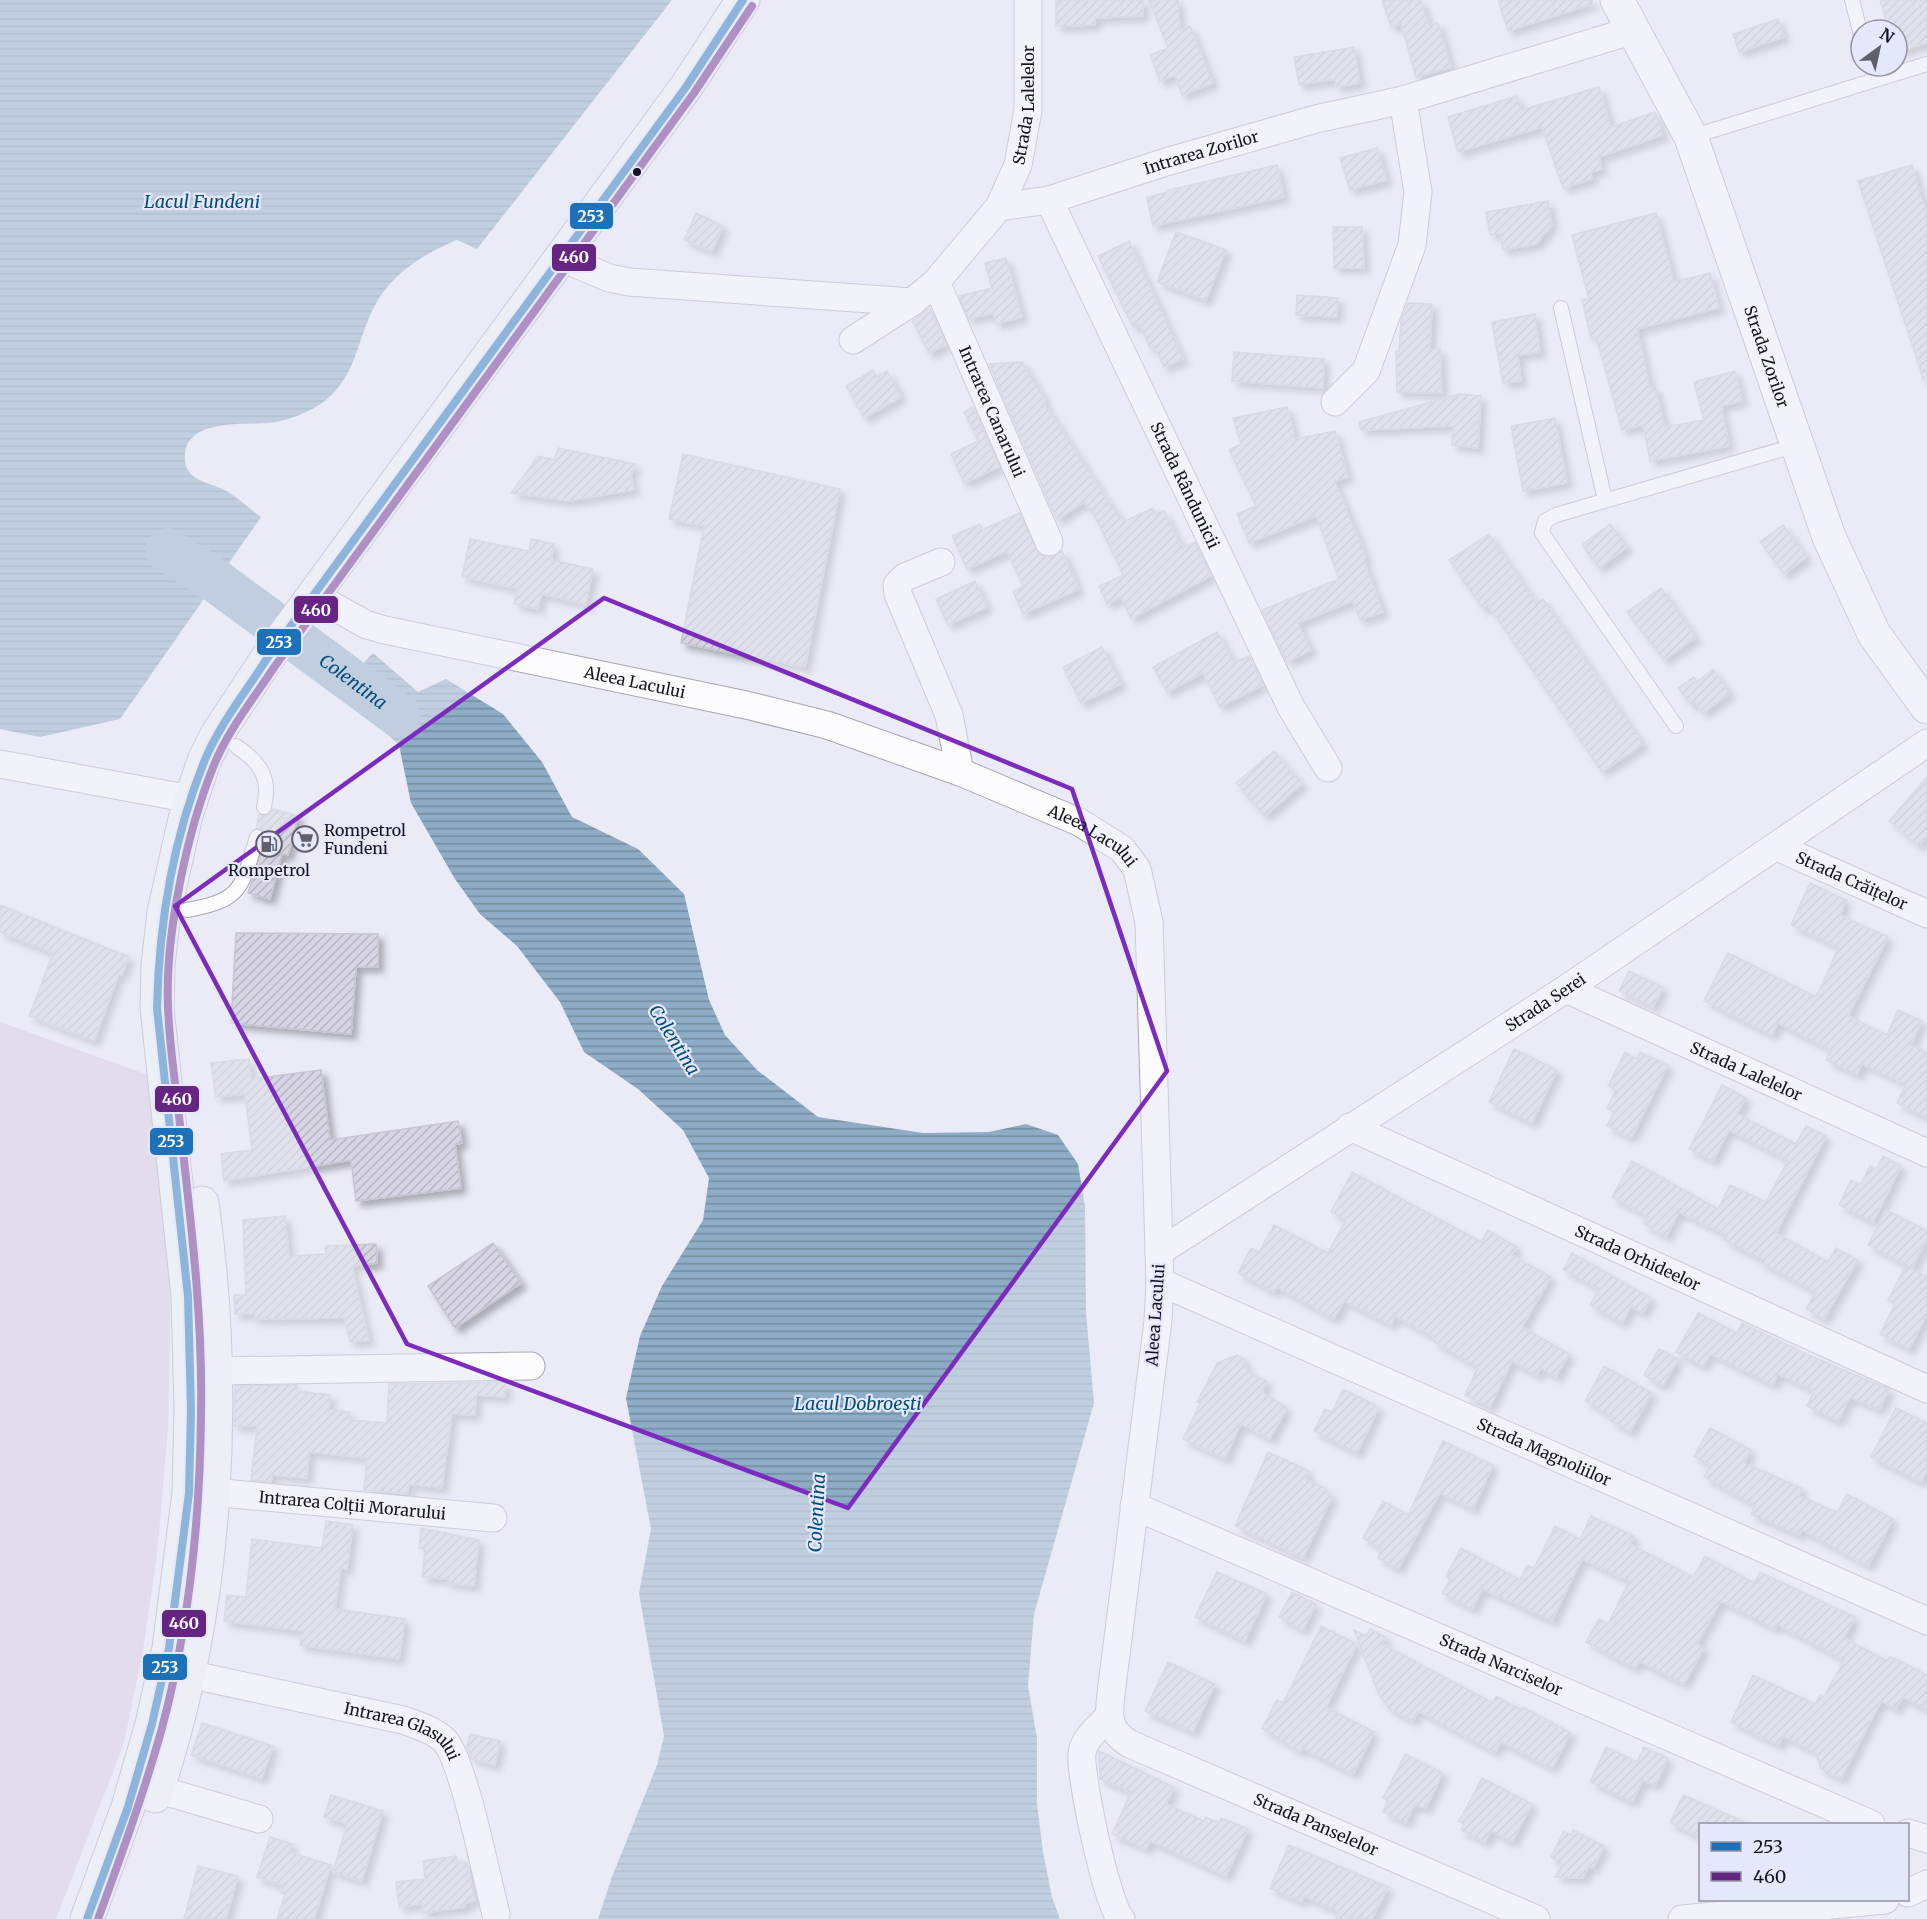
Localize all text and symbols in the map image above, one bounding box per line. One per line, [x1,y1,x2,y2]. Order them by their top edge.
north arrow [1849,18,1909,78]
text: N [1876,24,1898,47]
street label: Strada Lalelelor [1008,45,1038,167]
street label: Intrarea Zorilor [1141,126,1261,179]
unlabelled marker [631,166,643,178]
water label: Lacul Fundeni [144,190,260,213]
line badge: 253 [569,202,614,230]
text: 253 [578,206,604,226]
line badge: 460 [551,243,597,272]
text: 460 [559,247,589,267]
street label: Strada Zorilor [1740,303,1794,410]
street label: Intrarea Canarului [955,343,1029,480]
street label: Strada Rândunicii [1146,419,1224,552]
line badge: 460 [293,595,339,624]
text: 460 [301,600,331,620]
line badge: 253 [256,628,302,656]
text: 253 [266,632,292,652]
water label: Colentina [315,649,392,714]
street label: Aleea Lacului [581,661,687,702]
street label: Aleea Lacului [1044,800,1142,871]
place label: Rompetrol Fundeni [324,820,406,858]
supermarket icon: Rompetrol Fundeni [290,824,320,854]
fuel station icon: Rompetrol [254,829,284,859]
street label: Strada Crăițelor [1793,847,1911,914]
place label: Rompetrol [228,860,310,880]
street label: Strada Serei [1501,969,1589,1036]
water label: Colentina [644,1000,705,1079]
street label: Strada Lalelelor [1687,1037,1805,1105]
line badge: 460 [154,1085,200,1113]
text: 460 [162,1089,192,1109]
line badge: 253 [149,1127,194,1156]
text: 253 [158,1131,184,1151]
street label: Strada Orhideelor [1572,1220,1704,1295]
street label: Aleea Lacului [1141,1263,1169,1368]
water label: Lacul Dobroești [794,1392,922,1415]
street label: Strada Magnoliilor [1474,1413,1614,1490]
water label: Colentina [803,1473,830,1553]
street label: Intrarea Colții Morarului [258,1486,447,1524]
line badge: 460 [161,1609,207,1638]
text: 460 [169,1613,199,1633]
street label: Strada Narciselor [1437,1629,1566,1700]
line badge: 253 [142,1653,188,1681]
text: 253 [152,1657,178,1677]
street label: Intrarea Glasului [342,1698,464,1763]
street label: Strada Panselelor [1251,1789,1381,1860]
legend [1699,1823,1909,1901]
text: 253 [1753,1835,1783,1858]
text: 460 [1753,1865,1786,1888]

